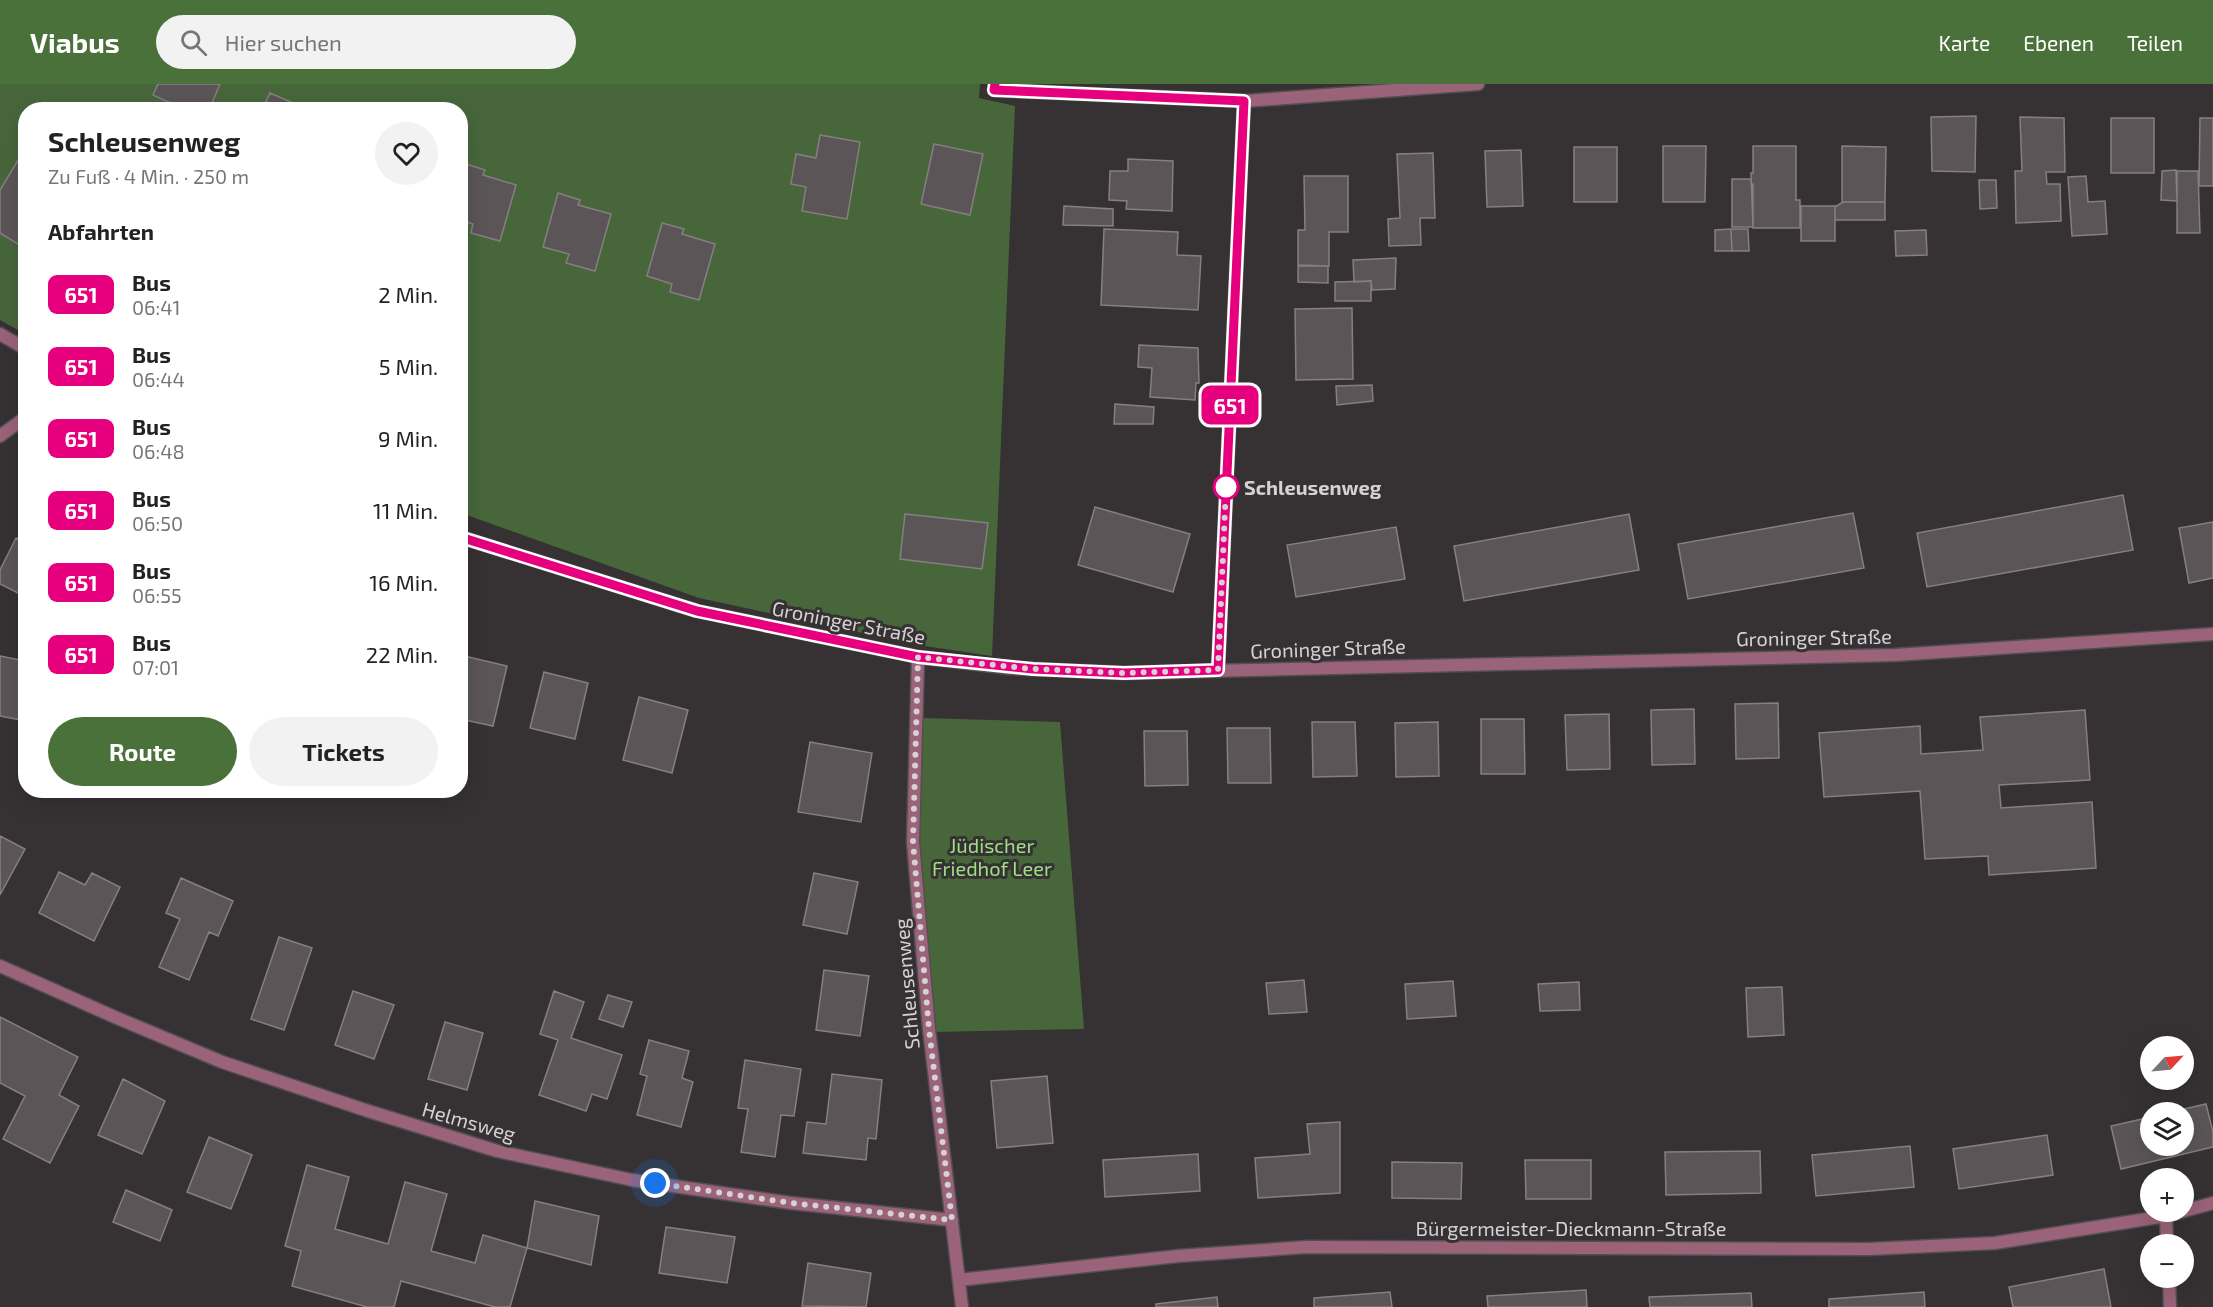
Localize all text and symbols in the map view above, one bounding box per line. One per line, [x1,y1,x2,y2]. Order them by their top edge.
search box [156,15,576,69]
text: Viabus [30,25,120,59]
icon: search [177,26,210,59]
text: Hier suchen [225,29,342,55]
text: Karte [1939,30,1990,55]
text: Ebenen [2023,30,2094,55]
text: Teilen [2127,30,2183,55]
button: heart [375,122,438,185]
text: Schleusenweg [48,124,240,158]
text: Zu Fuß · 4 Min. · 250 m [48,164,249,188]
text: Abfahrten [48,218,154,244]
text: Bus [132,269,171,295]
text: 2 Min. [378,281,438,307]
text: 651 [64,282,98,307]
text: 06:41 [132,295,180,319]
text: Bus [132,341,171,367]
text: 5 Min. [379,353,438,379]
text: 651 [64,354,98,379]
text: 06:44 [132,367,185,391]
line badge: 651 [1196,386,1264,424]
text: 651 [1213,393,1247,418]
text: Bus [132,413,171,439]
text: 9 Min. [378,425,438,451]
text: 651 [64,426,98,451]
text: 06:48 [132,439,185,463]
marker: Schleusenweg [1213,474,1239,500]
place label: Schleusenweg [1244,475,1382,499]
text: Bus [132,485,171,511]
text: 11 Min. [373,497,438,523]
text: 651 [64,498,98,523]
text: 06:50 [132,511,183,535]
text: Bus [132,557,171,583]
text: 16 Min. [369,569,438,595]
text: 651 [64,570,98,595]
text: 06:55 [132,583,182,607]
street label: Groninger Straße [770,595,928,649]
street label: Groninger Straße [1736,624,1892,650]
text: Bus [132,629,171,655]
street label: Groninger Straße [1250,633,1406,663]
text: 22 Min. [366,641,438,667]
text: 651 [64,642,98,667]
text: 07:01 [132,655,179,679]
button: Route [48,717,237,786]
button: Tickets [249,717,438,786]
park label: Jüdischer Friedhof Leer [932,833,1052,880]
street label: Schleusenweg [888,917,924,1051]
north arrow [2140,1036,2194,1090]
map controls [2140,1036,2194,1288]
street label: Helmsweg [420,1096,518,1146]
button: layers [2140,1102,2194,1156]
your location [640,1168,670,1198]
button: + [2140,1168,2194,1222]
street label: Bürgermeister-Dieckmann-Straße [1416,1216,1726,1240]
button: − [2140,1234,2194,1288]

